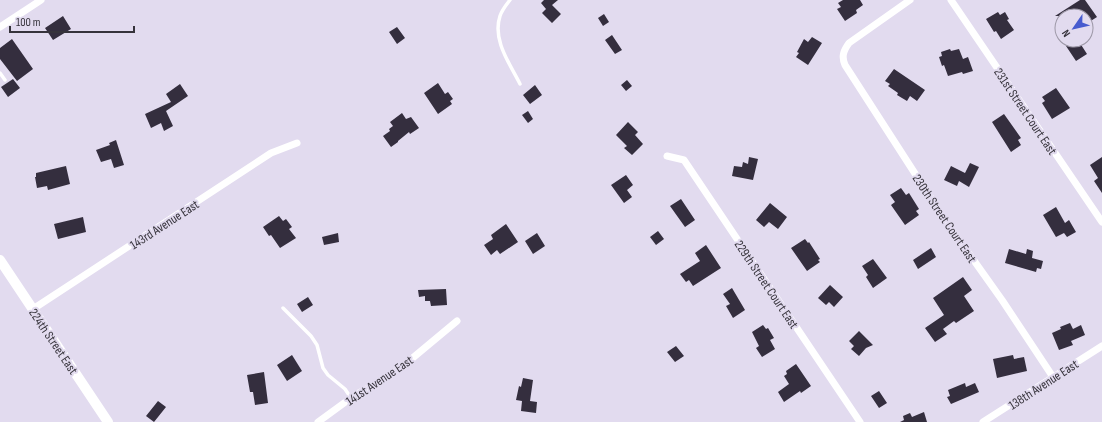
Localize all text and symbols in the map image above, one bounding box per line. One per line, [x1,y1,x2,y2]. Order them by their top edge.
scale bar [10,8,134,34]
north arrow [1054,8,1094,48]
text: 100 m [16,15,41,30]
text: N [1059,27,1073,39]
street label: 231st Street Court East [990,65,1060,158]
street label: 230th Street Court East [909,171,980,266]
street label: 143rd Avenue East [127,197,202,253]
street label: 229th Street Court East [731,237,802,332]
street label: 224th Street East [25,306,81,378]
street label: 141st Avenue East [343,352,416,409]
street label: 138th Avenue East [1006,356,1081,413]

